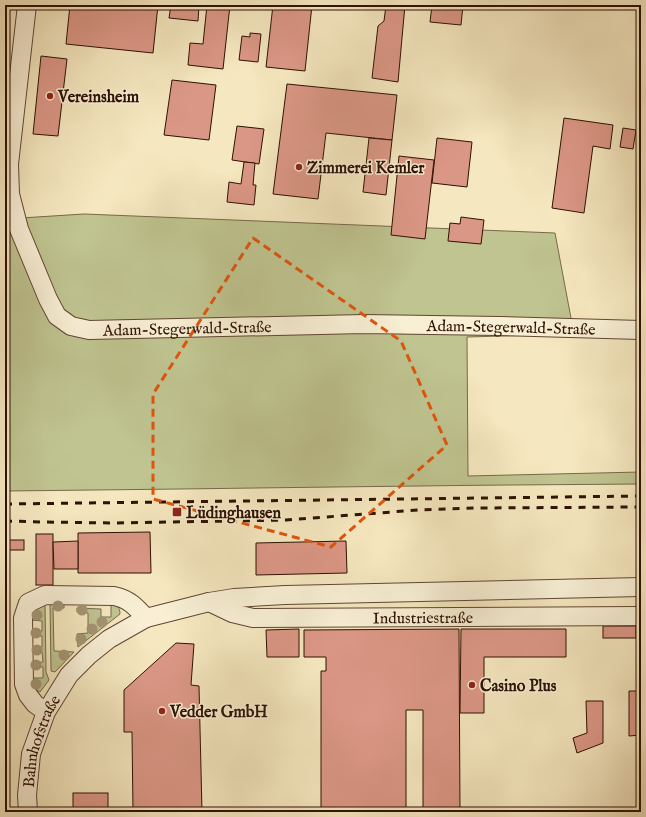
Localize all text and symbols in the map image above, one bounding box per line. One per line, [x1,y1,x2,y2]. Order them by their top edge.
place label: Vereinsheim [57,88,140,108]
marker: Vereinsheim [45,91,55,101]
place label: Zimmerei Kemler [307,159,424,179]
marker: Zimmerei Kemler [294,162,304,172]
street label: Adam-Stegerwald-Straße [426,317,596,341]
street label: Adam-Stegerwald-Straße [102,318,272,342]
place label: Lüdinghausen [186,504,281,524]
marker: Lüdinghausen [171,506,183,518]
street label: Industriestraße [373,609,473,629]
place label: Casino Plus [480,677,557,697]
marker: Casino Plus [467,680,477,690]
street label: Bahnhofstraße [20,692,66,789]
place label: Vedder GmbH [169,703,268,723]
marker: Vedder GmbH [157,706,167,716]

